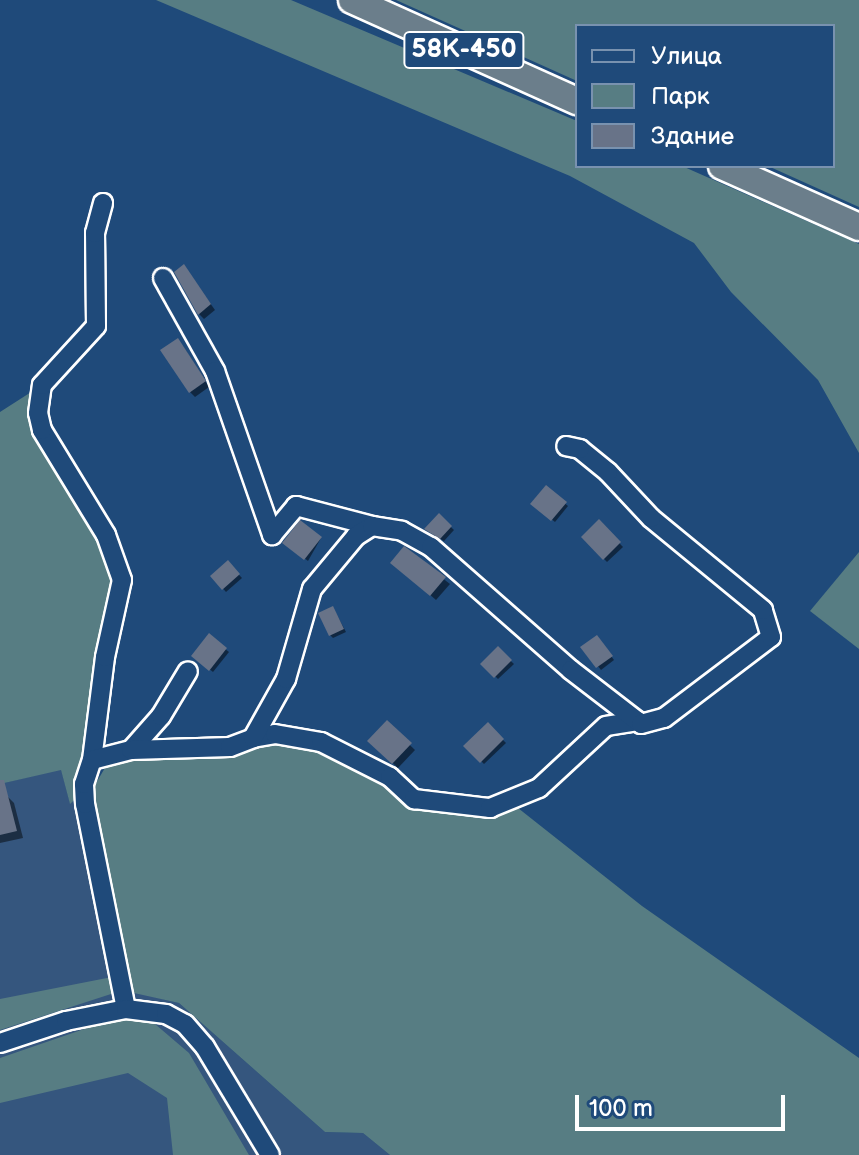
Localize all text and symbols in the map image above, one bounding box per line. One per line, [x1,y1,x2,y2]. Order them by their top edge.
legend [575,24,835,168]
road number: 58К-450 [402,28,526,72]
text: Улица [651,42,722,71]
text: Парк [651,82,709,111]
text: Здание [651,122,734,151]
scale bar [579,1079,789,1129]
text: 100 m [589,1094,653,1123]

